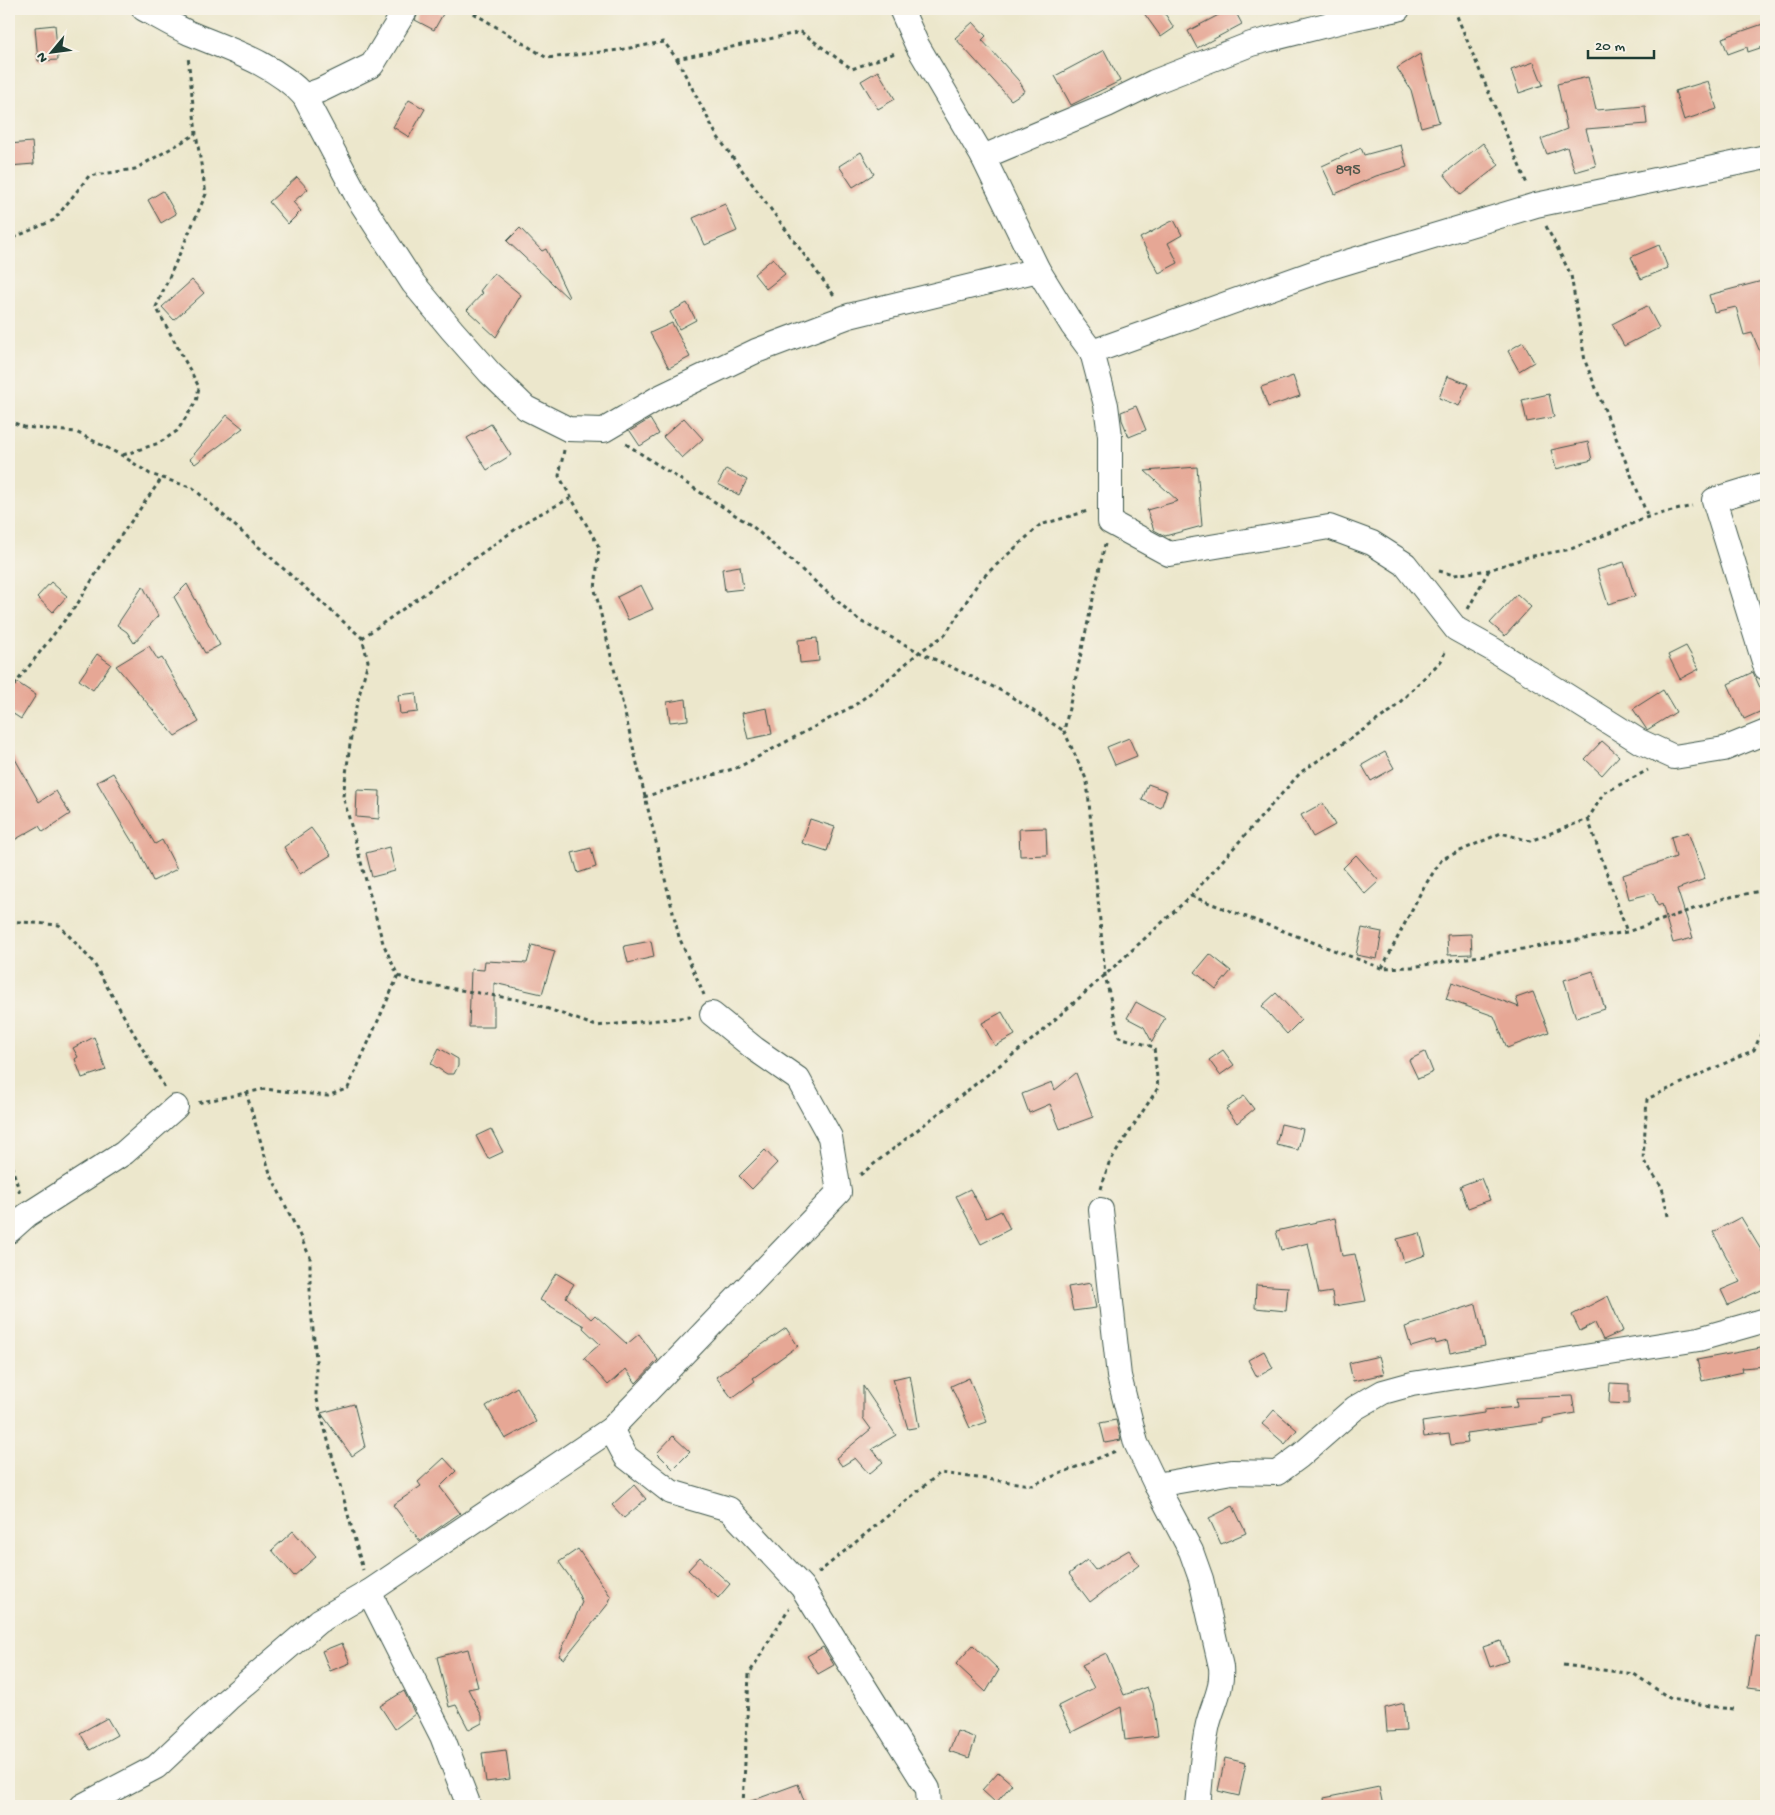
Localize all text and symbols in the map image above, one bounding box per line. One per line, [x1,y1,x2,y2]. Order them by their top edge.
north arrow [28,28,78,78]
scale bar [1588,28,1654,60]
text: 20 m [1595,38,1625,56]
text: N [33,49,52,65]
house number: 895 [1335,162,1361,181]

